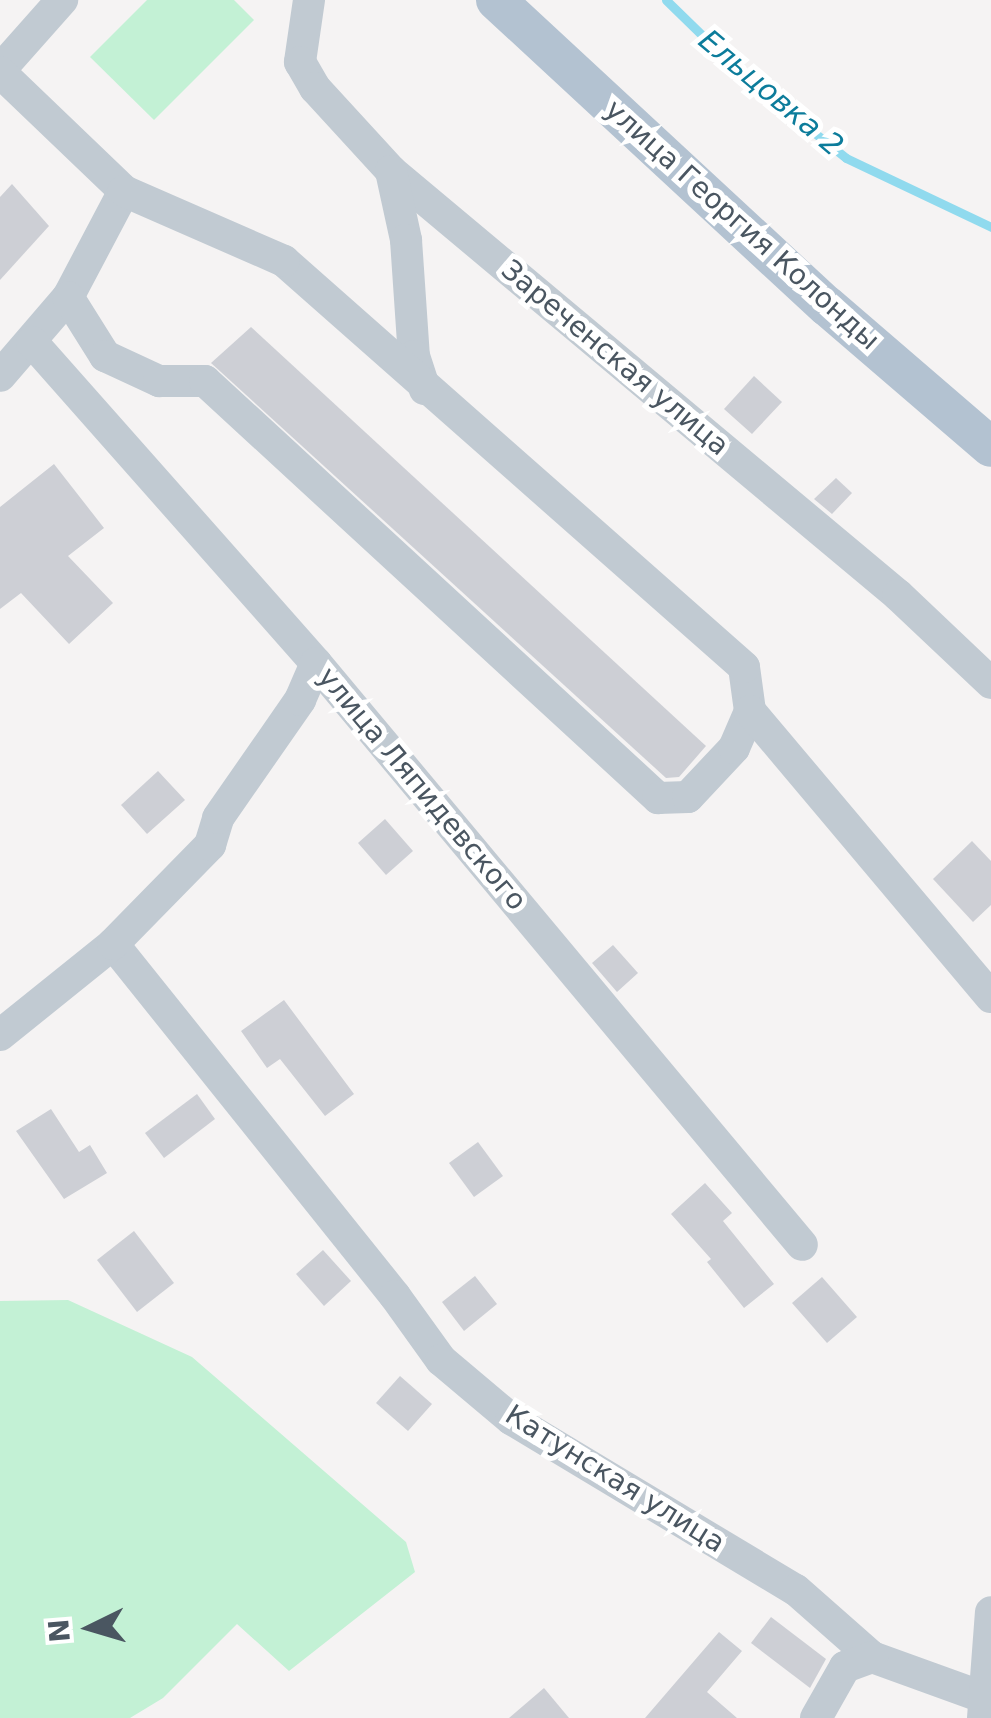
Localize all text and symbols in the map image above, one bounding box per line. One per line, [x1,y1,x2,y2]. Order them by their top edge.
water label: Ельцовка 2 [691,22,851,164]
street label: улица Георгия Колонды [598,93,886,357]
street label: Зареченская улица [495,253,735,463]
street label: улица Ляпидевского [311,661,533,917]
street label: Катунская улица [499,1398,731,1560]
north arrow [40,1578,140,1678]
text: N [42,1618,77,1644]

